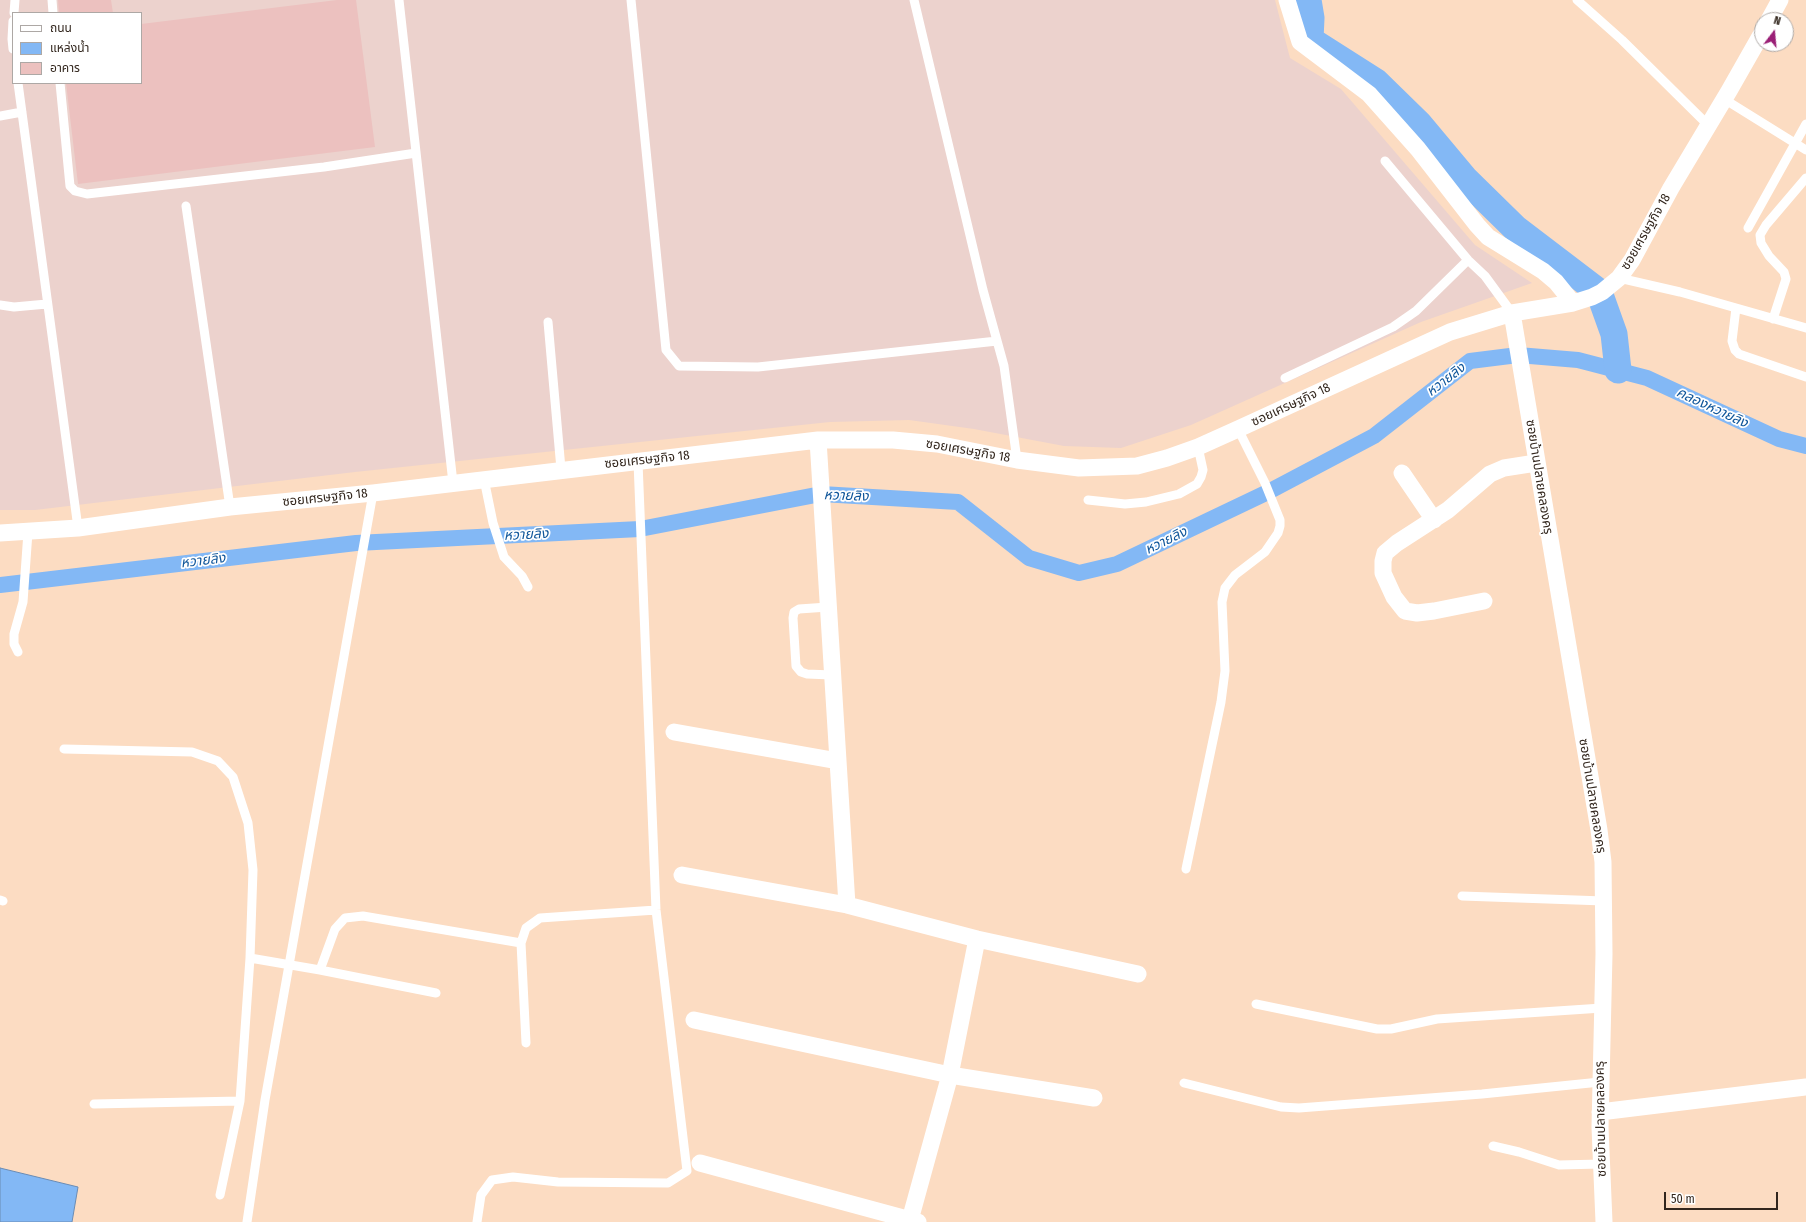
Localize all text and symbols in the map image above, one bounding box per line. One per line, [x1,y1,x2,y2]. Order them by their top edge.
legend [12,12,142,84]
north arrow [1754,12,1794,52]
text: N [1772,14,1782,28]
text: ถนน [50,21,72,35]
text: แหล่งน้ำ [50,41,89,55]
text: อาคาร [50,61,80,75]
street label: ซอยเศรษฐกิจ 18 [1618,191,1674,273]
water label: หวายลิง [1423,360,1469,400]
street label: ซอยเศรษฐกิจ 18 [1249,380,1333,430]
water label: คลองหวายลิง [1674,384,1750,432]
street label: ซอยบ้านปลายคลองครุ [1522,419,1556,535]
street label: ซอยเศรษฐกิจ 18 [925,436,1011,466]
street label: ซอยเศรษฐกิจ 18 [604,448,690,472]
street label: ซอยเศรษฐกิจ 18 [282,486,368,510]
water label: หวายลิง [823,487,869,505]
water label: หวายลิง [1142,524,1190,558]
water label: หวายลิง [503,525,549,545]
water label: หวายลิง [180,550,226,572]
street label: ซอยบ้านปลายคลองครุ [1575,738,1609,854]
street label: ซอยบ้านปลายคลองครุ [1592,1061,1610,1177]
scale bar [1666,1184,1780,1210]
text: 50 m [1671,1192,1695,1206]

